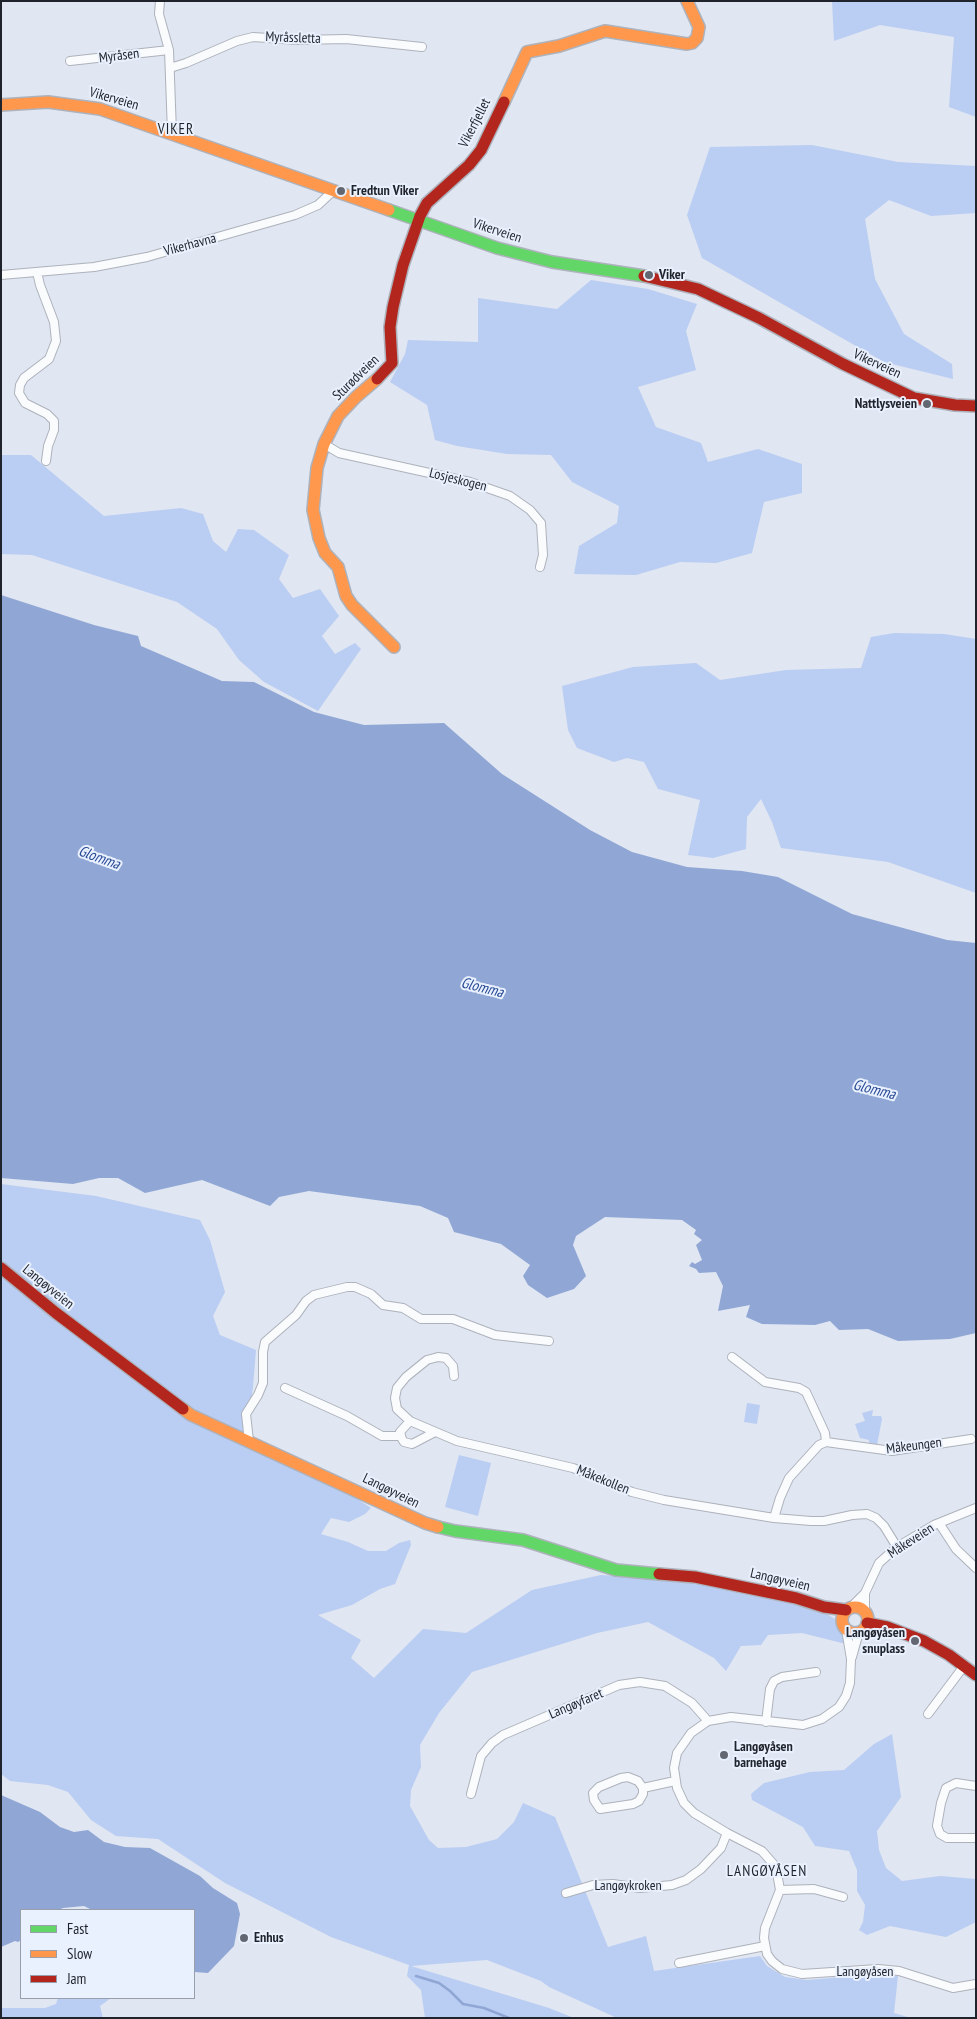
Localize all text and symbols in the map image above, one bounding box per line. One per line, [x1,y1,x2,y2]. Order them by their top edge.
street label: Myråssletta [265,29,321,47]
street label: Myråsen [98,45,140,67]
street label: Vikerveien [87,84,141,114]
street label: Vikerfjellet [455,96,495,150]
district label: VIKER [157,121,195,139]
place label: Fredtun Viker [351,183,419,199]
marker: Fredtun Viker [335,185,347,197]
street label: Vikerveien [470,215,524,247]
street label: Vikerhavna [162,230,218,260]
place label: Viker [659,267,685,283]
marker: Viker [643,269,655,281]
street label: Vikerveien [851,346,903,382]
street label: Sturødveien [329,352,383,404]
place label: Nattlysveien [855,396,917,412]
marker: Nattlysveien [921,398,933,410]
street label: Losjeskogen [427,465,489,495]
water label: Glomma [76,842,122,874]
water label: Glomma [459,974,505,1002]
water label: Glomma [851,1076,897,1104]
street label: Langøyveien [19,1261,77,1313]
street label: Måkeungen [885,1434,943,1458]
street label: Måkekollen [574,1462,632,1498]
street label: Langøyveien [360,1470,422,1512]
street label: Måkeveien [885,1520,937,1562]
street label: Langøyveien [748,1565,812,1595]
place label: Langøyåsen snuplass [846,1625,905,1658]
marker: Langøyåsen snuplass [909,1635,921,1647]
street label: Langøyfaret [546,1685,606,1723]
place label: Langøyåsen barnehage [734,1739,793,1771]
marker: Langøyåsen barnehage [718,1749,730,1761]
district label: LANGØYÅSEN [725,1863,809,1881]
street label: Langøykroken [594,1878,662,1894]
legend [20,1909,195,1999]
text: Fast [67,1919,88,1938]
place label: Enhus [254,1930,284,1946]
marker: Enhus [238,1932,250,1944]
text: Slow [67,1944,92,1963]
street label: Langøyåsen [837,1964,893,1980]
text: Jam [67,1969,86,1988]

